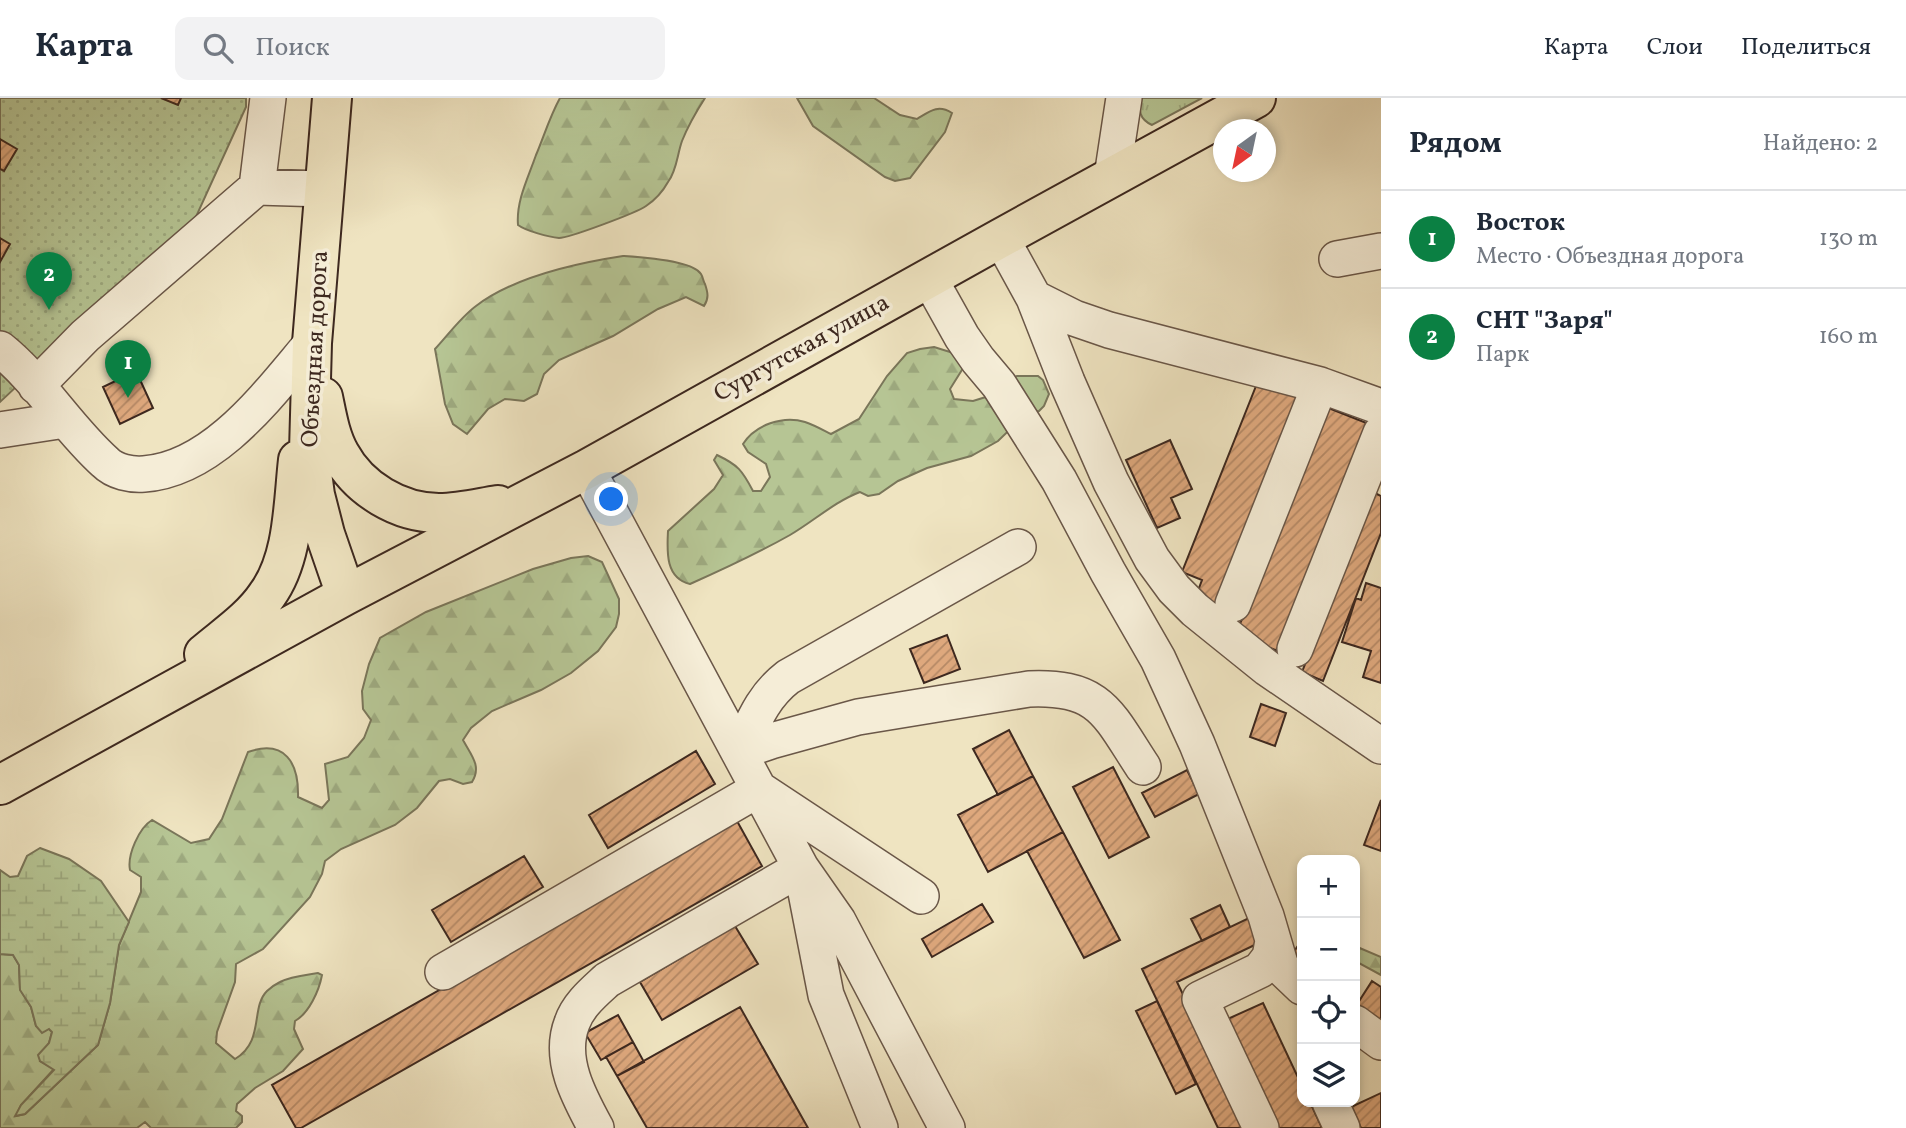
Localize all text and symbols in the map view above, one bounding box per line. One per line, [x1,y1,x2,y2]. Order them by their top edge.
search box [175,17,665,80]
text: Карта [35,25,133,71]
icon: search [199,29,237,67]
text: Поиск [255,30,330,66]
text: Карта [1544,31,1609,65]
text: Слои [1647,31,1703,65]
text: Поделиться [1741,31,1871,65]
north arrow [1213,119,1276,182]
text: Рядом [1409,123,1502,165]
text: Найдено: 2 [1763,128,1878,160]
text: Восток [1476,205,1565,241]
text: 1 [1427,223,1437,255]
text: 130 m [1819,223,1878,255]
text: Место · Объездная дорога [1476,241,1745,273]
street label: Объездная дорога [294,250,338,448]
pin: 2 [26,252,72,310]
street label: Сургутская улица [708,287,896,411]
text: СНТ "Заря" [1476,303,1613,339]
text: 2 [1426,321,1438,353]
text: 160 m [1819,321,1878,353]
text: Парк [1476,339,1529,371]
pin: 1 [105,340,151,398]
your location [594,482,628,516]
map controls [1297,855,1360,1107]
button: + [1297,855,1360,918]
button: − [1297,918,1360,981]
button: locate [1297,981,1360,1044]
button: layers [1297,1044,1360,1107]

